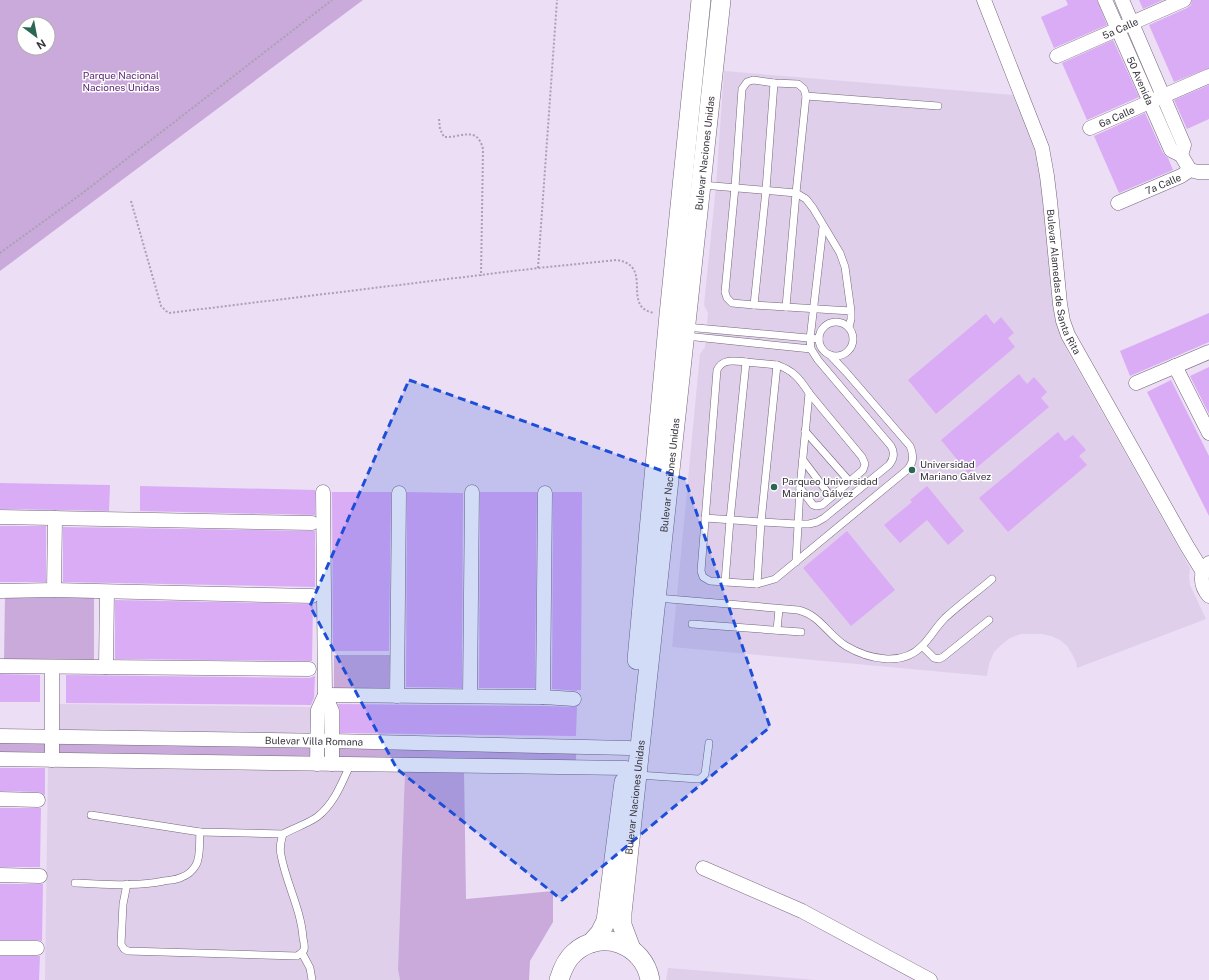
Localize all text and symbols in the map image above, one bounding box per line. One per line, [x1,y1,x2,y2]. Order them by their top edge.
street label: 5a Calle [1100,15,1140,41]
north arrow [16,16,56,56]
text: N [34,37,48,52]
street label: 50 Avenida [1125,54,1156,107]
park label: Parque Nacional Naciones Unidas [82,69,160,93]
street label: Bulevar Naciones Unidas [692,95,717,211]
street label: 6a Calle [1097,103,1137,129]
street label: 7a Calle [1143,171,1183,197]
street label: Bulevar Alamedas de Santa Rita [1045,208,1084,356]
street label: Bulevar Naciones Unidas [657,417,682,533]
place label: Universidad Mariano Gálvez [920,458,991,482]
marker: Universidad Mariano Gálvez [907,465,917,475]
place label: Parqueo Universidad Mariano Gálvez [782,475,878,499]
marker: Parqueo Universidad Mariano Gálvez [769,482,779,492]
street label: Bulevar Villa Romana [265,734,363,748]
street label: Bulevar Naciones Unidas [622,739,647,855]

